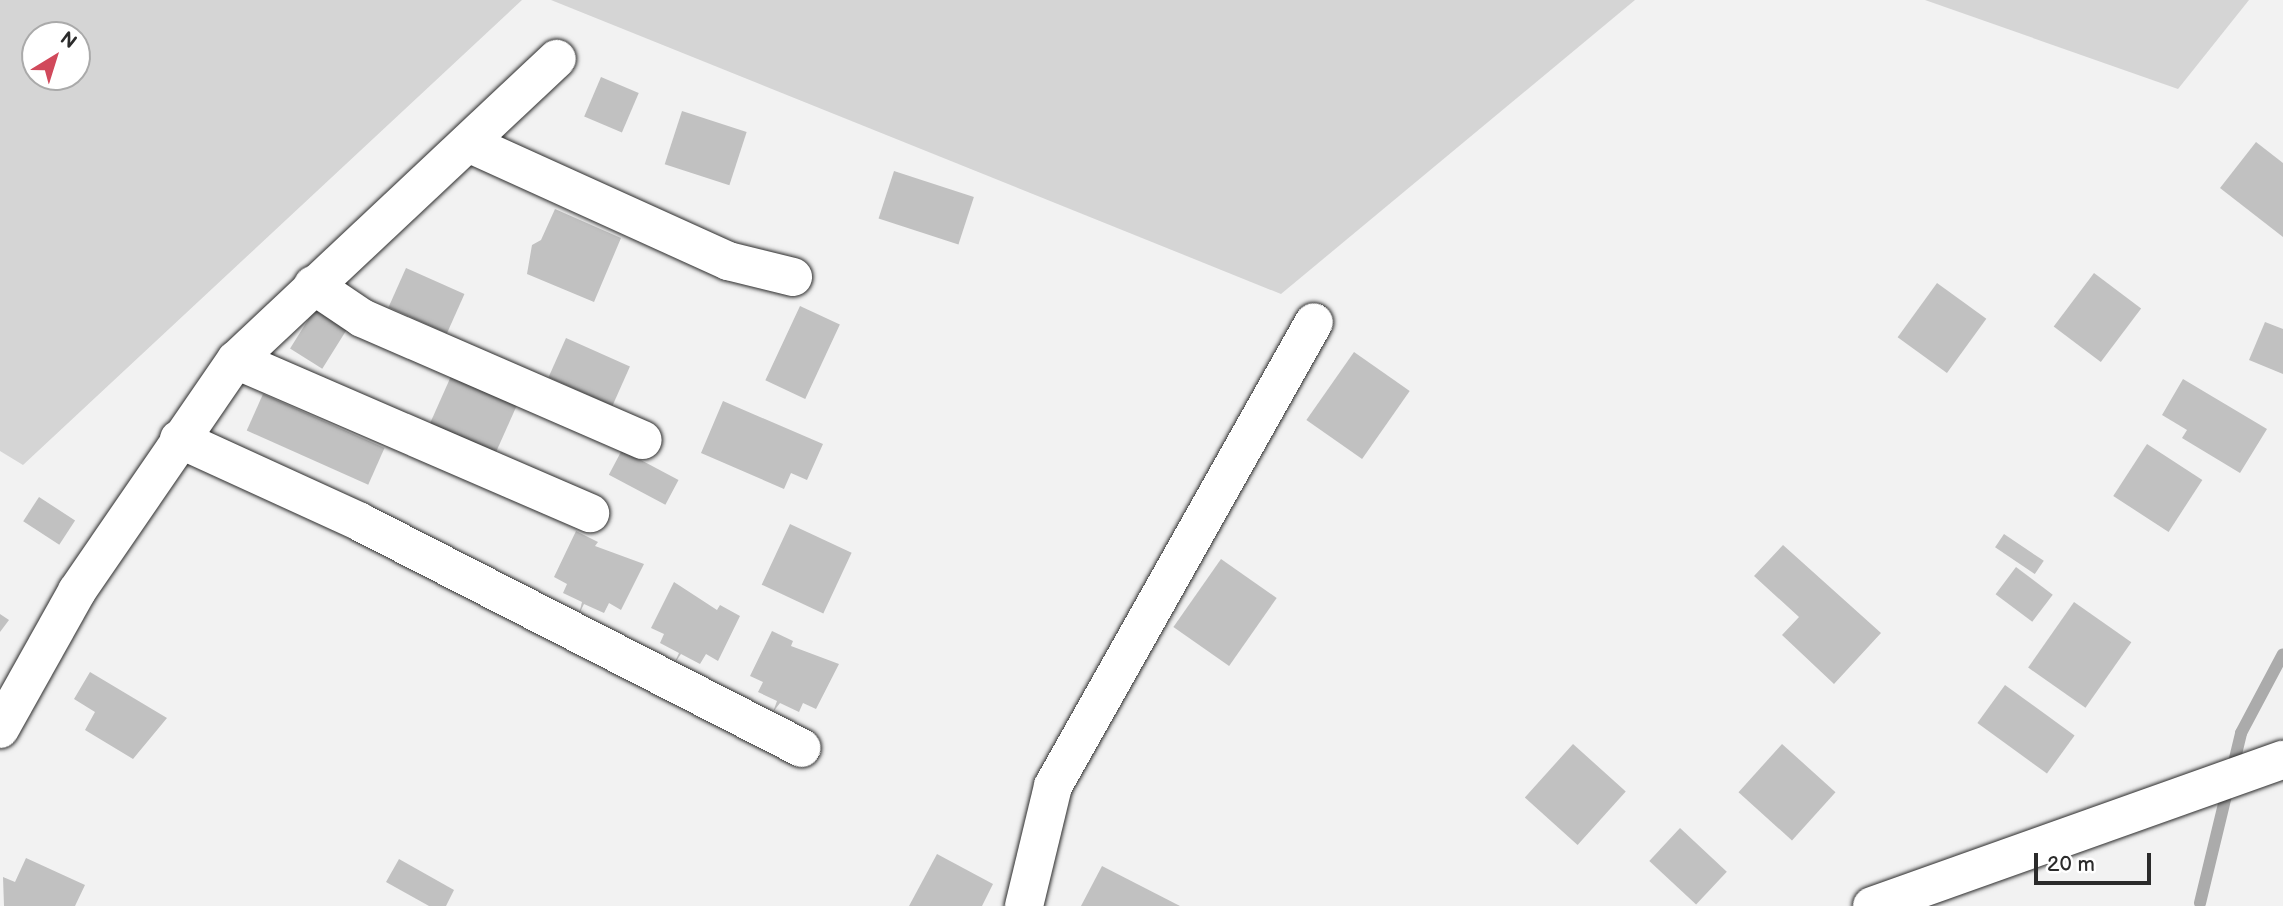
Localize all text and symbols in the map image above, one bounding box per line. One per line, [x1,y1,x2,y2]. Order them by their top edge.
north arrow [21,21,91,91]
text: N [55,27,81,54]
scale bar [2038,839,2155,883]
text: 20 m [2047,852,2095,877]

